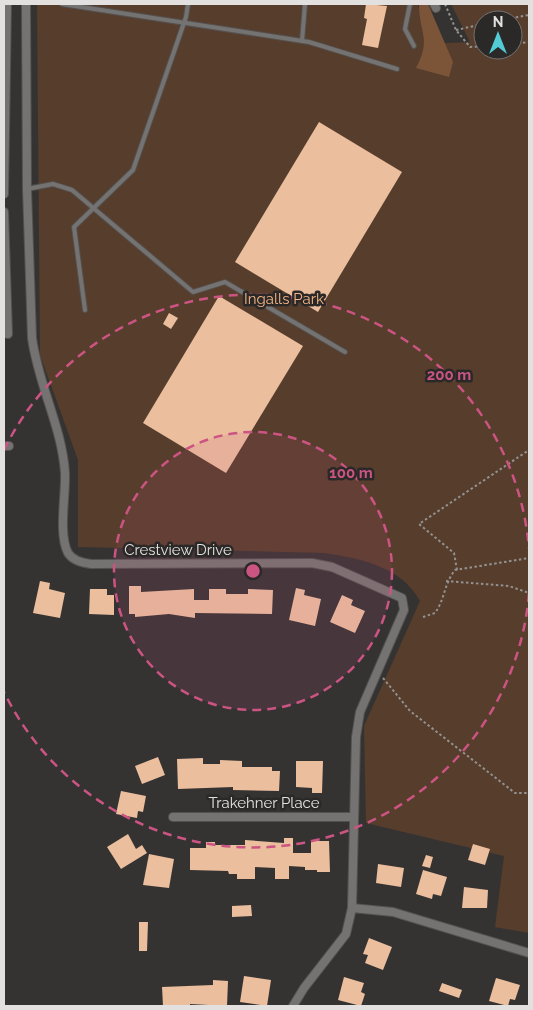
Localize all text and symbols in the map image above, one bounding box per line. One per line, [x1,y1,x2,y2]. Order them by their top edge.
north arrow [473,10,523,60]
text: N [493,14,503,30]
park label: Ingalls Park [244,290,324,308]
text: 200 m [427,366,471,384]
text: 100 m [329,464,373,482]
street label: Crestview Drive [124,541,232,559]
centre of rings [244,562,262,580]
street label: Trakehner Place [208,794,320,812]

